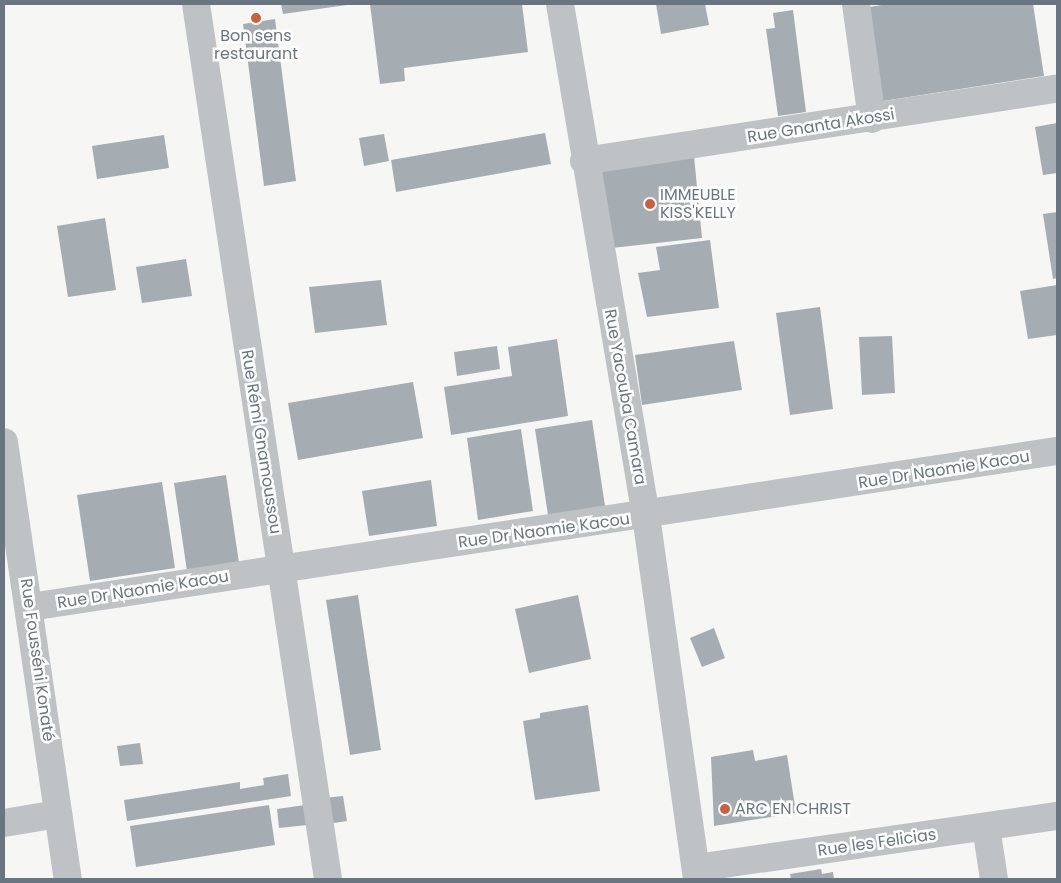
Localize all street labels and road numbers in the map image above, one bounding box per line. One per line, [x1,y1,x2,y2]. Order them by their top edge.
street label: Rue Gnanta Akossi [746,105,896,147]
street label: Rue Yacouba Camara [600,308,650,486]
street label: Rue Rémi Gnamoussou [237,349,285,535]
street label: Rue Dr Naomie Kacou [857,447,1031,493]
street label: Rue Dr Naomie Kacou [457,509,631,553]
street label: Rue Dr Naomie Kacou [56,567,230,613]
street label: Rue Fousséni Konaté [16,577,58,743]
street label: Rue les Felicias [817,825,937,861]

